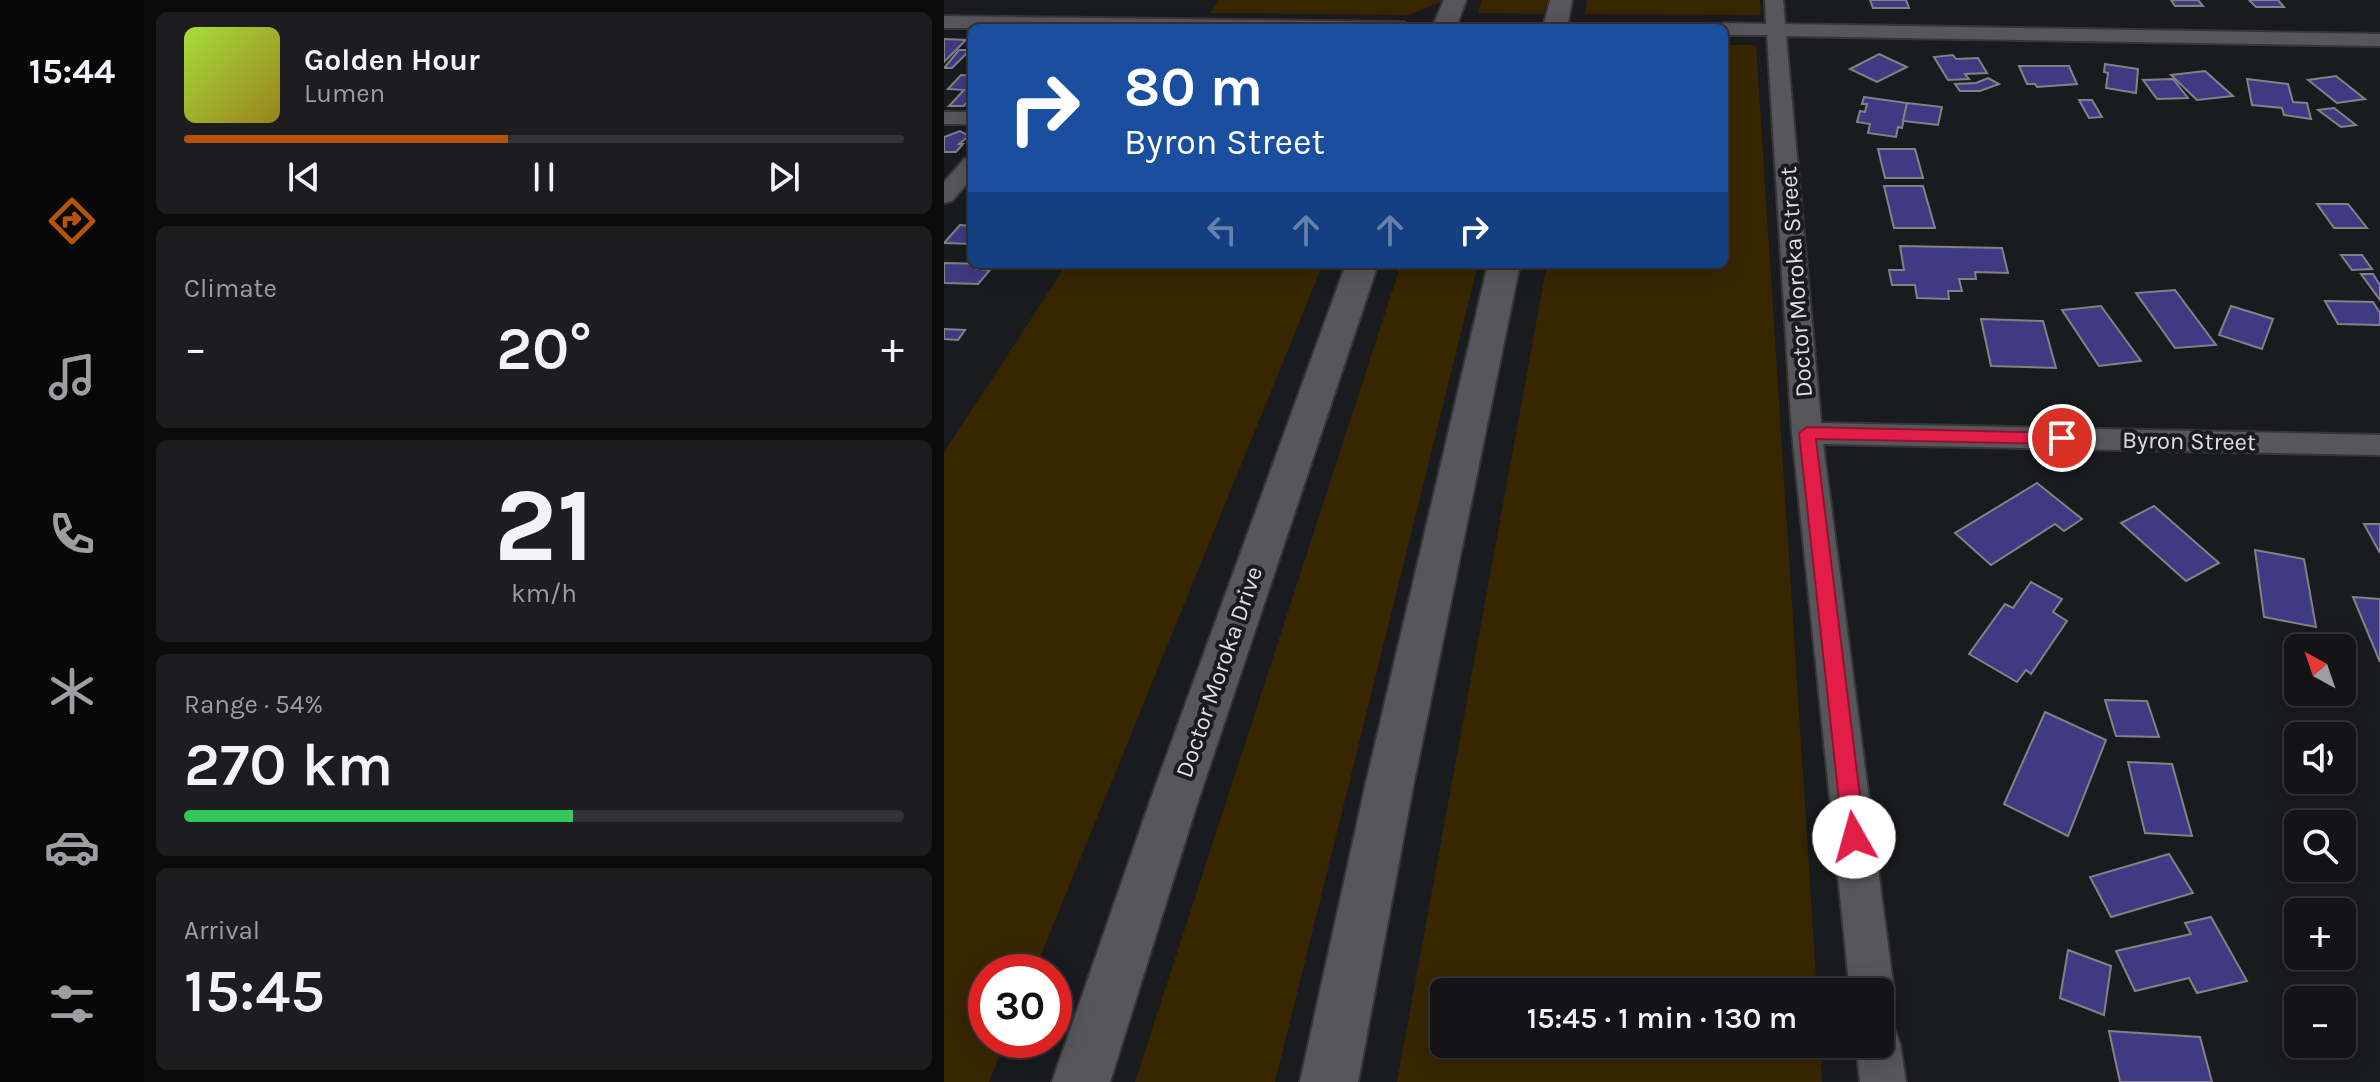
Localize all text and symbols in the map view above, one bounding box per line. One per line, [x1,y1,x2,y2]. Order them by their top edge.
text: Golden Hour [304,42,480,78]
text: 15:44 [29,50,115,92]
text: 80 m [1124,54,1263,119]
icon: right [992,56,1096,160]
text: Lumen [304,78,385,109]
text: Byron Street [1124,121,1325,163]
icon: previous [282,155,326,199]
icon: pause [522,155,566,199]
icon: next [762,155,806,199]
street label: Doctor Moroka Street [1774,166,1818,398]
icon: directions [44,193,100,249]
icon: left [1200,208,1244,252]
icon: ahead [1284,208,1328,252]
icon: ahead [1368,208,1412,252]
icon: right [1452,208,1496,252]
text: Climate [184,273,277,304]
text: 20° [496,314,592,384]
text: − [184,323,207,374]
text: + [881,323,904,374]
icon: music [44,349,100,405]
pin [2028,404,2096,472]
icon: arrive [2040,416,2084,460]
street label: Byron Street [2122,426,2256,456]
text: 21 [494,465,594,586]
icon: phone [44,506,100,562]
street label: Doctor Moroka Drive [1170,563,1268,781]
text: km/h [511,578,577,609]
north arrow [2284,634,2356,706]
map controls [2284,634,2356,1058]
icon: climate [44,663,100,719]
text: Range · 54% [184,689,323,720]
button: sound [2284,722,2356,794]
text: 270 km [184,730,393,800]
position arrow [1812,795,1896,879]
button: search [2284,810,2356,882]
icon: car [44,819,100,875]
button: + [2284,898,2356,970]
text: Arrival [184,915,260,946]
speed limit sign: 30 [968,954,1072,1058]
text: 15:45 [184,956,325,1026]
icon: filters [44,976,100,1032]
button: − [2284,986,2356,1058]
text: 15:45 · 1 min · 130 m [1527,1000,1797,1036]

